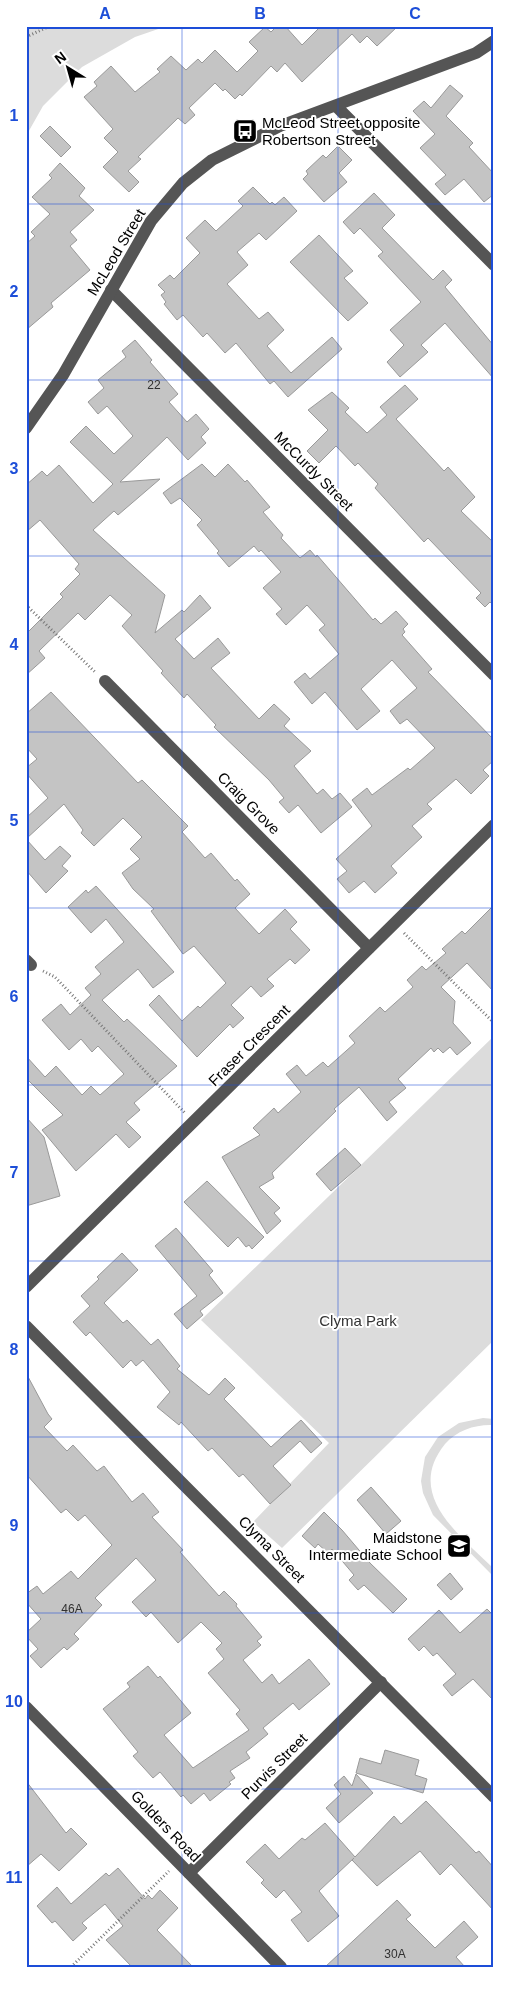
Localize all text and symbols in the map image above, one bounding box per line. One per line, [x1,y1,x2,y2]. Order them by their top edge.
text: A [99,5,111,22]
text: B [254,5,266,22]
text: C [409,5,421,22]
north arrow [42,42,92,92]
text: N [51,48,69,67]
text: 1 [10,107,19,124]
place label: McLeod Street opposite Robertson Street [262,114,420,148]
bus stop icon: McLeod Street opposite Robertson Street [232,118,258,144]
street label: McLeod Street [84,205,149,298]
text: 2 [10,283,19,300]
house number: 22 [147,378,161,392]
street label: McCurdy Street [271,428,357,514]
text: 3 [10,460,19,477]
text: 4 [10,636,19,653]
street label: Craig Grove [214,768,284,838]
text: 5 [10,812,19,829]
text: 6 [10,988,19,1005]
street label: Fraser Crescent [205,1000,294,1089]
text: 7 [10,1164,19,1181]
park label: Clyma Park [319,1312,397,1329]
text: 8 [10,1341,19,1358]
street label: Clyma Street [235,1512,309,1586]
text: 9 [10,1517,19,1534]
place label: Maidstone Intermediate School [309,1529,442,1563]
school or university icon: Maidstone Intermediate School [446,1533,472,1559]
house number: 46A [61,1602,83,1616]
text: 10 [5,1693,23,1710]
street label: Purvis Street [238,1729,311,1802]
street label: Golders Road [128,1787,204,1865]
text: 11 [6,1869,23,1886]
house number: 30A [384,1947,406,1961]

